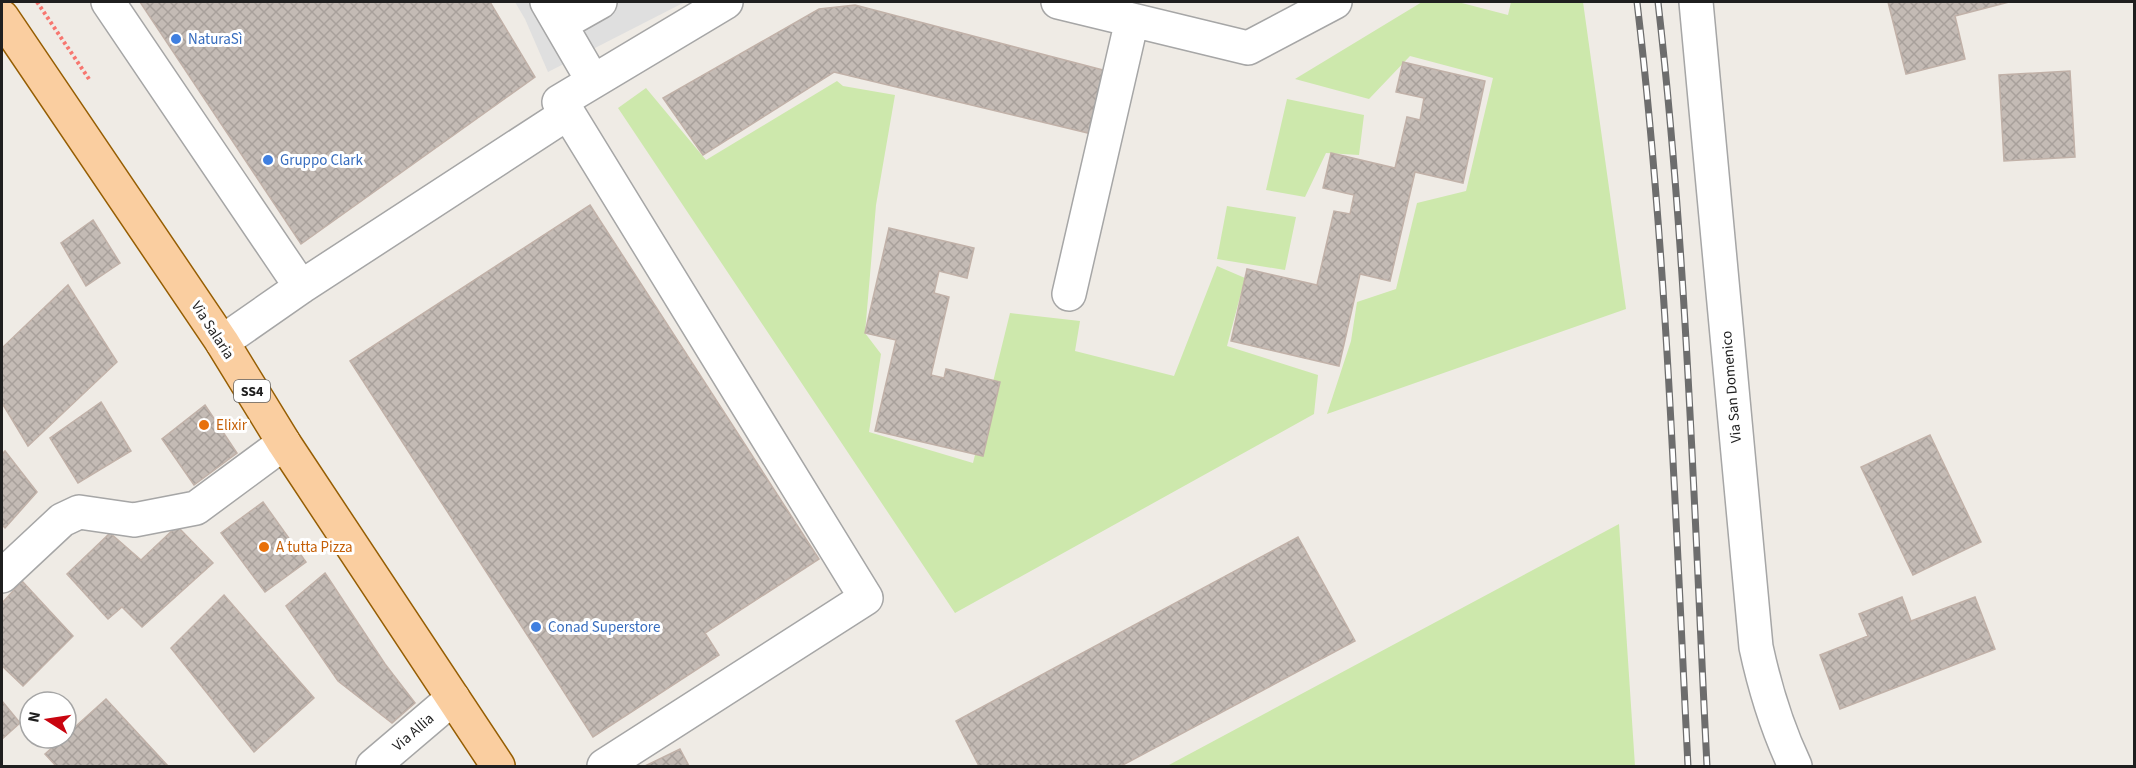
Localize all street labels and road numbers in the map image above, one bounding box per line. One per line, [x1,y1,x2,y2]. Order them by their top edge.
street label: Via Salaria [186,297,239,363]
street label: Via San Domenico [1716,330,1747,444]
road number: SS4 [234,380,270,402]
street label: Via Allia [388,708,439,756]

